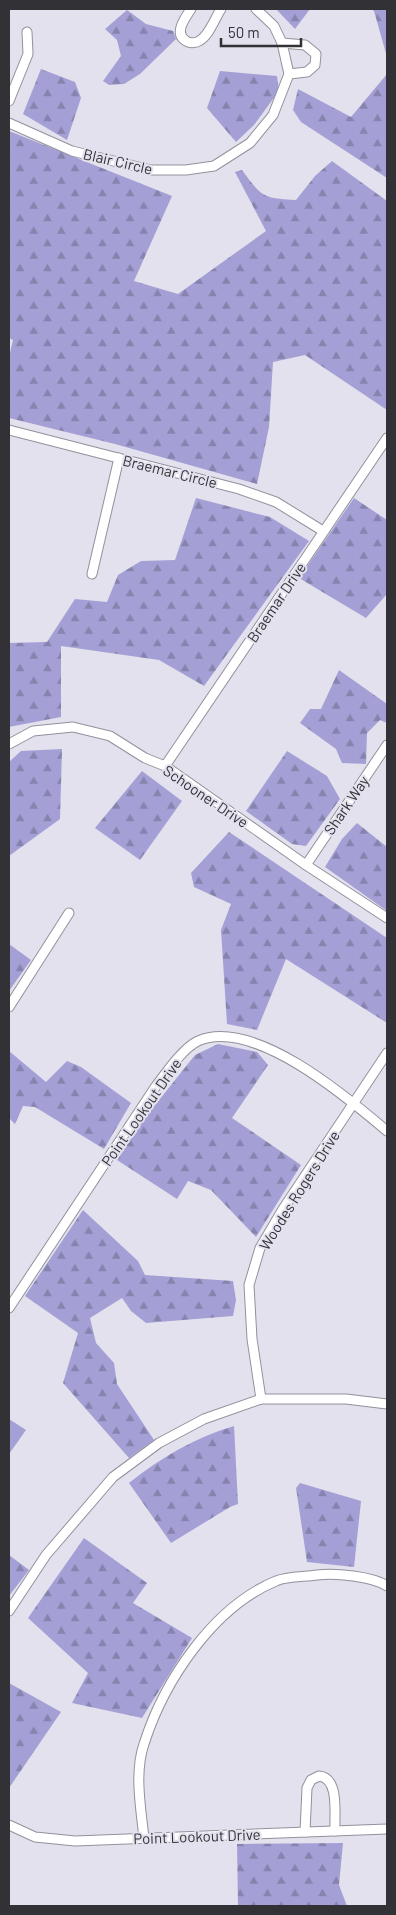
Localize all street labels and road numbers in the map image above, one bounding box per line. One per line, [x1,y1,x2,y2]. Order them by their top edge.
street label: Blair Circle [82,144,154,178]
street label: Braemar Circle [121,451,219,491]
street label: Braemar Drive [243,559,309,645]
street label: Schooner Drive [160,761,252,831]
street label: Shark Way [320,772,372,838]
street label: Point Lookout Drive [97,1055,185,1169]
street label: Woodes Rogers Drive [255,1127,343,1253]
street label: Point Lookout Drive [133,1825,261,1847]

